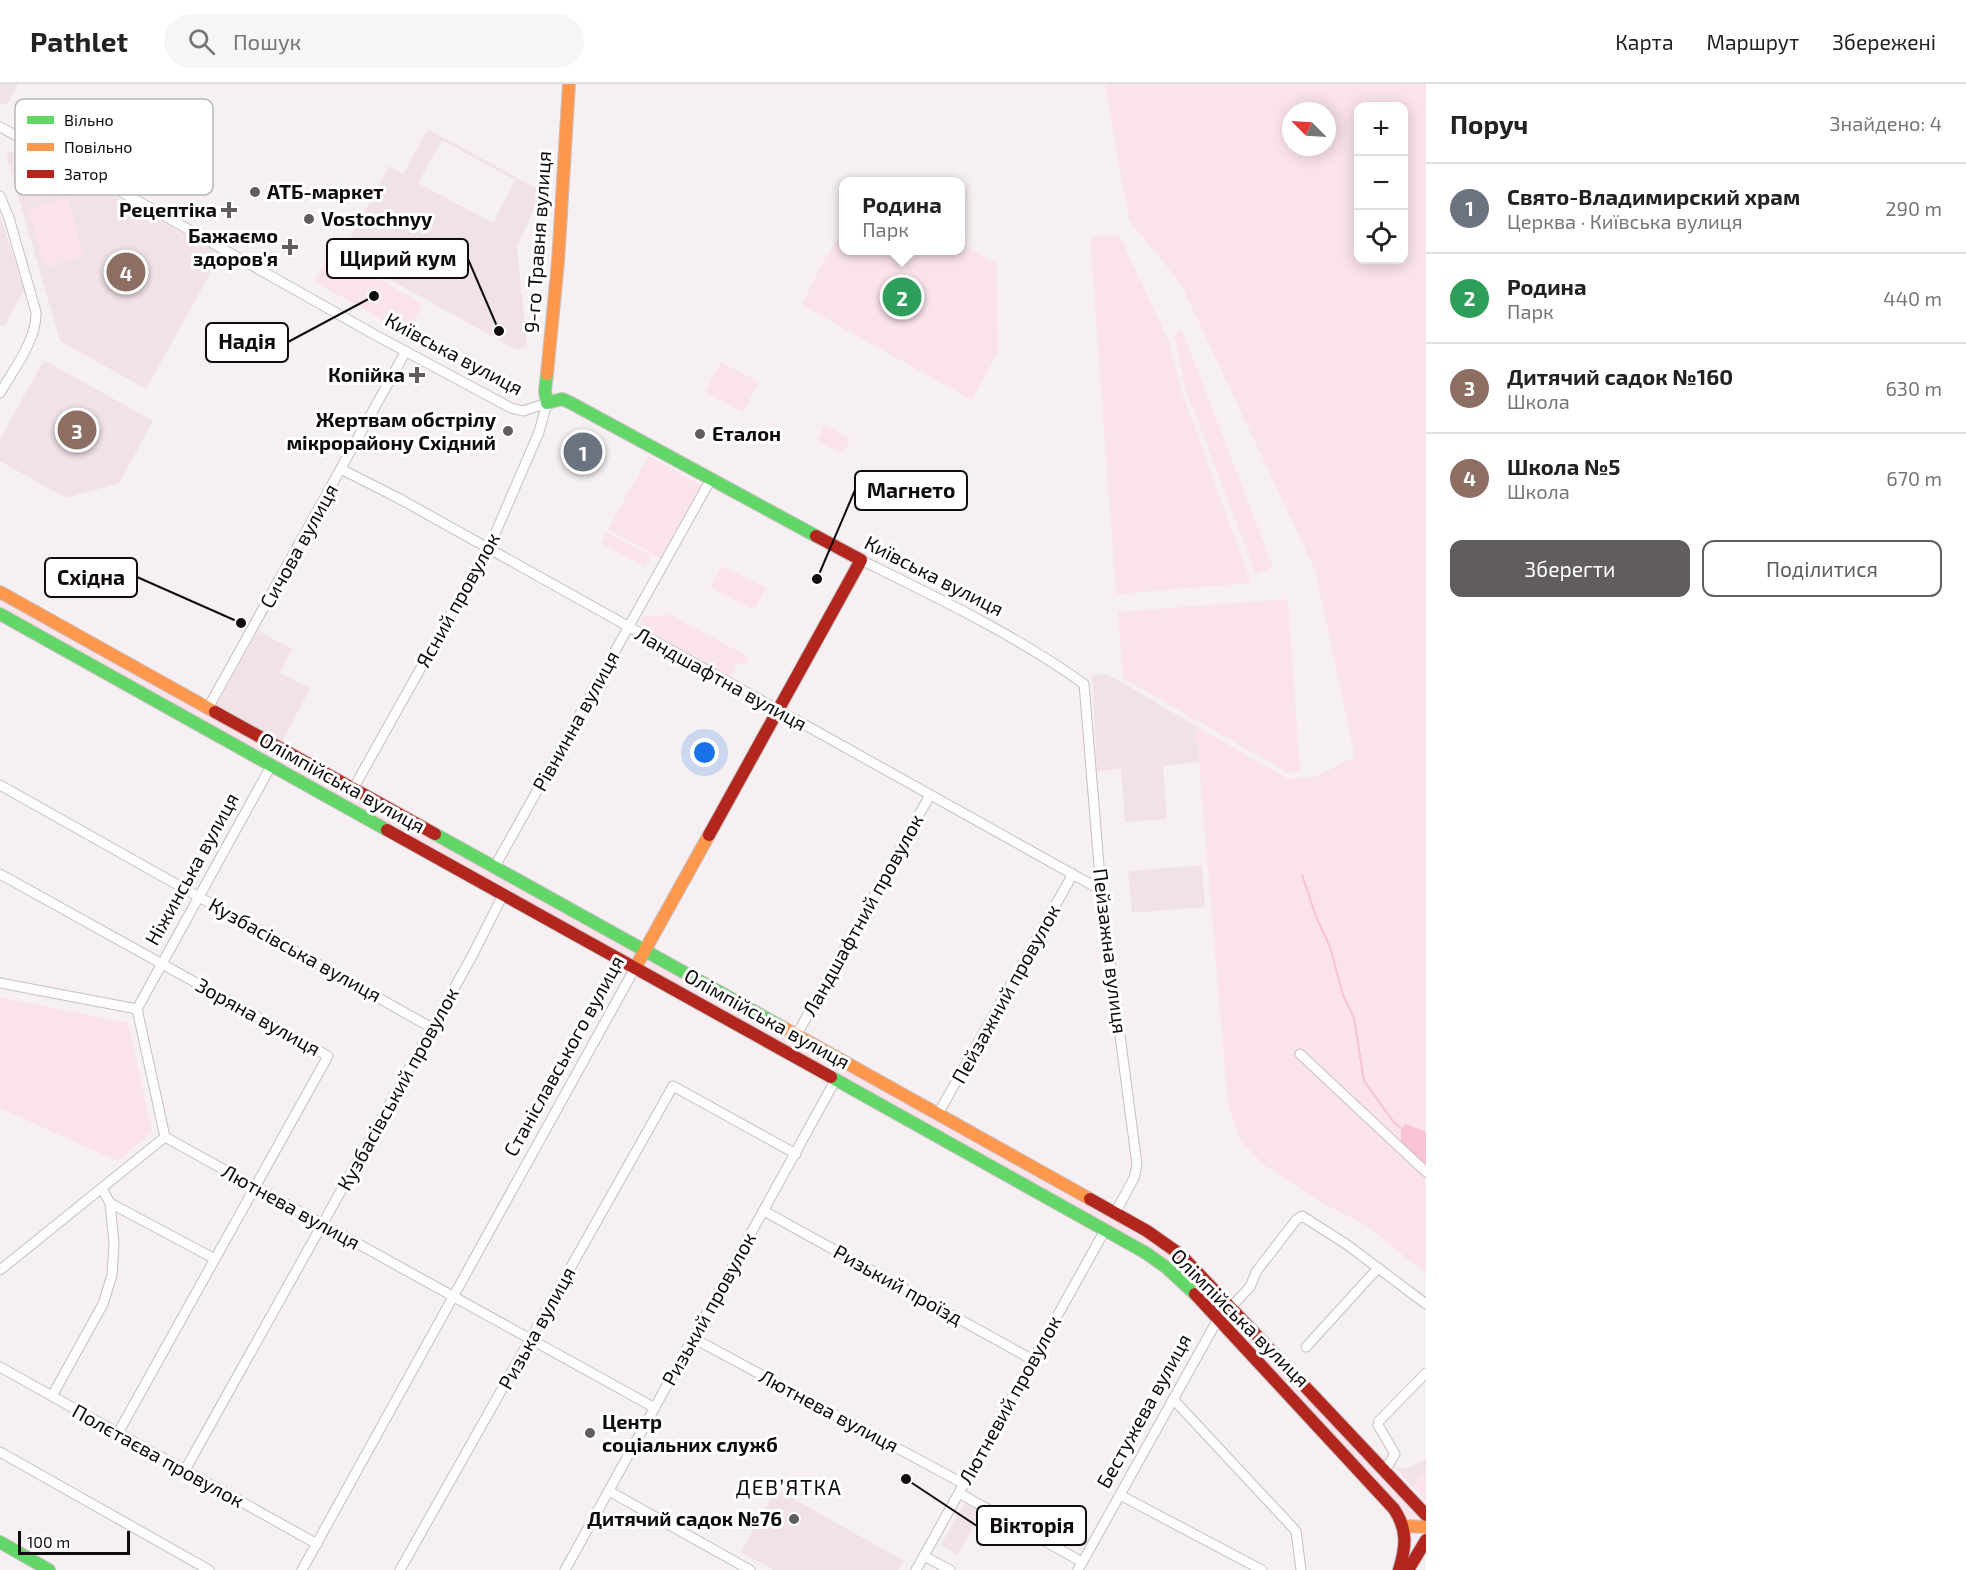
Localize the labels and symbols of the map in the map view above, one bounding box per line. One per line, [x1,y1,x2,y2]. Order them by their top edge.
legend [15,99,213,195]
north arrow [1282,102,1336,156]
text: Вільно [64,110,114,129]
text: Повільно [64,137,132,156]
street label: 9-го Травня вулиця [519,150,556,334]
text: Затор [64,164,108,183]
place label: АТБ-маркет [267,179,384,203]
marker: АТБ-маркет [248,185,262,199]
place label: Рецептіка [119,197,217,221]
marker: Рецептіка [222,203,236,217]
place label: Vostochnyy [321,206,433,231]
marker: Vostochnyy [302,212,316,226]
place label: Бажаємо здоров'я [188,223,278,270]
callout: Щирий кум [327,239,468,278]
marker: Бажаємо здоров'я [283,240,297,254]
text: Щирий кум [340,245,456,270]
pin: 4 [106,250,146,294]
pin: 2 [882,274,922,320]
street label: Київська вулиця [381,307,528,400]
callout: Надія [206,323,288,362]
text: Надія [218,328,276,353]
place label: Копійка [328,362,405,386]
marker: Копійка [410,368,424,382]
place label: Жертвам обстрілу мікрорайону Східний [286,407,497,454]
pin: 3 [58,408,97,452]
place label: Еталон [712,421,781,445]
marker: Жертвам обстрілу мікрорайону Східний [501,424,515,438]
marker: Еталон [693,427,707,441]
pin: 1 [564,430,602,475]
callout: Магнето [855,471,967,510]
text: Магнето [867,477,955,502]
street label: Сичова вулиця [254,479,343,612]
street label: Ясний провулок [410,528,505,672]
street label: Київська вулиця [860,530,1008,621]
callout: Східна [45,558,137,597]
text: Східна [57,564,125,589]
street label: Ландшафтна вулиця [631,621,812,736]
street label: Рівнинна вулиця [527,646,624,795]
street label: Олімпійська вулиця [255,727,430,839]
your location [690,738,719,767]
street label: Ніжинська вулиця [139,788,244,949]
street label: Ландшафтний провулок [797,809,929,1020]
street label: Пейзажна вулиця [1088,867,1133,1035]
street label: Кузбасівська вулиця [204,892,386,1007]
street label: Пейзажний провулок [946,900,1065,1088]
street label: Станіславського вулиця [498,951,629,1161]
street label: Олімпійська вулиця [680,963,855,1075]
street label: Зоряна вулиця [192,972,325,1061]
street label: Кузбасівський провулок [331,983,464,1195]
street label: Лютнева вулиця [218,1158,365,1255]
street label: Ризький провулок [656,1228,761,1390]
street label: Ризький проїзд [830,1239,967,1329]
street label: Олімпійська вулиця [1166,1243,1315,1392]
street label: Ризька вулиця [493,1262,581,1394]
street label: Лютневий провулок [953,1311,1066,1488]
street label: Бестужева вулиця [1091,1329,1196,1492]
street label: Лютнева вулиця [755,1363,903,1458]
street label: Полєтаєва провулок [68,1398,249,1513]
place label: Центр соціальних служб [602,1409,778,1456]
marker: Центр соціальних служб [583,1426,597,1440]
district label: ДЕВ’ЯТКА [736,1474,842,1499]
place label: Дитячий садок №76 [587,1506,782,1530]
callout: Вікторія [977,1506,1086,1545]
marker: Дитячий садок №76 [787,1512,801,1526]
text: Вікторія [990,1512,1074,1537]
scale bar [18,1528,130,1556]

